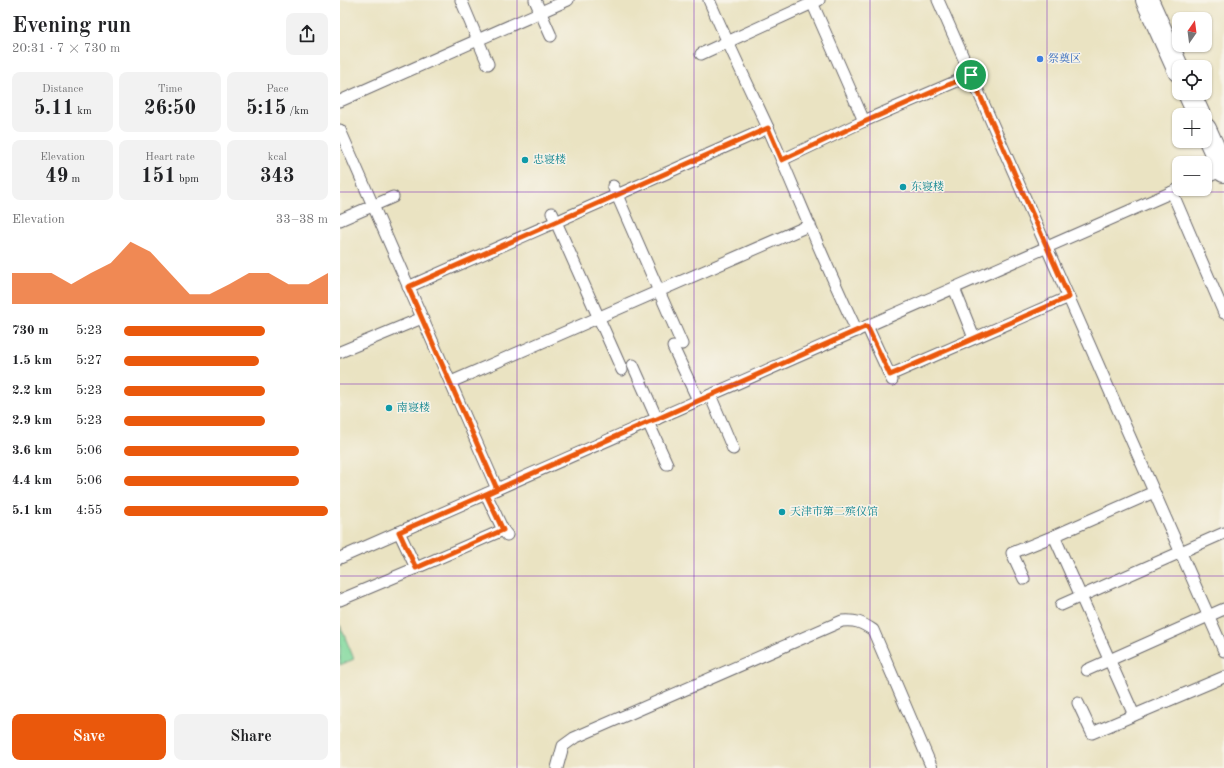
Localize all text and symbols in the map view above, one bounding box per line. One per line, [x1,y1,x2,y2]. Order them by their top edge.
north arrow [1172,12,1212,52]
map controls [1172,12,1212,196]
button: share [286,13,328,55]
text: Evening run [12,15,131,37]
text: 20:31 · 7 × 730 m [12,42,120,55]
place label: 祭奠区 [1048,52,1081,65]
marker: 祭奠区 [1035,54,1045,64]
pin [954,58,988,92]
button: locate [1172,60,1212,100]
icon: arrive [960,64,982,86]
text: Distance [42,84,83,95]
text: Time [158,84,182,95]
text: Pace [266,84,288,95]
text: 5.11 [34,99,74,119]
text: 26:50 [144,99,196,119]
text: 5:15 [246,99,286,119]
text: km [74,106,92,117]
text: /km [286,106,309,117]
button: + [1172,108,1212,148]
text: Elevation [40,152,85,163]
text: Heart rate [145,152,195,163]
text: kcal [268,152,287,163]
place label: 忠寝楼 [533,153,566,166]
marker: 忠寝楼 [520,155,530,165]
button: − [1172,156,1212,196]
text: 49 [45,167,68,187]
text: 151 [141,167,176,187]
text: 343 [260,167,295,187]
text: m [68,174,80,185]
text: bpm [176,174,199,185]
place label: 东寝楼 [911,180,944,193]
marker: 东寝楼 [898,182,908,192]
text: Elevation [12,213,65,226]
text: 33–38 m [276,213,328,226]
text: 730 m [12,324,49,337]
text: 5:23 [76,324,102,337]
text: 1.5 km [12,354,52,367]
text: 5:27 [76,354,102,367]
text: 2.2 km [12,384,52,397]
text: 5:23 [76,384,102,397]
place label: 南寝楼 [397,401,430,414]
marker: 南寝楼 [384,403,394,413]
text: 2.9 km [12,414,52,427]
text: 5:23 [76,414,102,427]
text: 3.6 km [12,444,52,457]
text: 5:06 [76,444,102,457]
text: 4.4 km [12,474,52,487]
text: 5:06 [76,474,102,487]
text: 5.1 km [12,504,52,517]
text: 4:55 [76,504,102,517]
place label: 天津市第二殡仪馆 [790,505,878,518]
marker: 天津市第二殡仪馆 [777,507,787,517]
button: Save [12,714,166,760]
button: Share [174,714,328,760]

